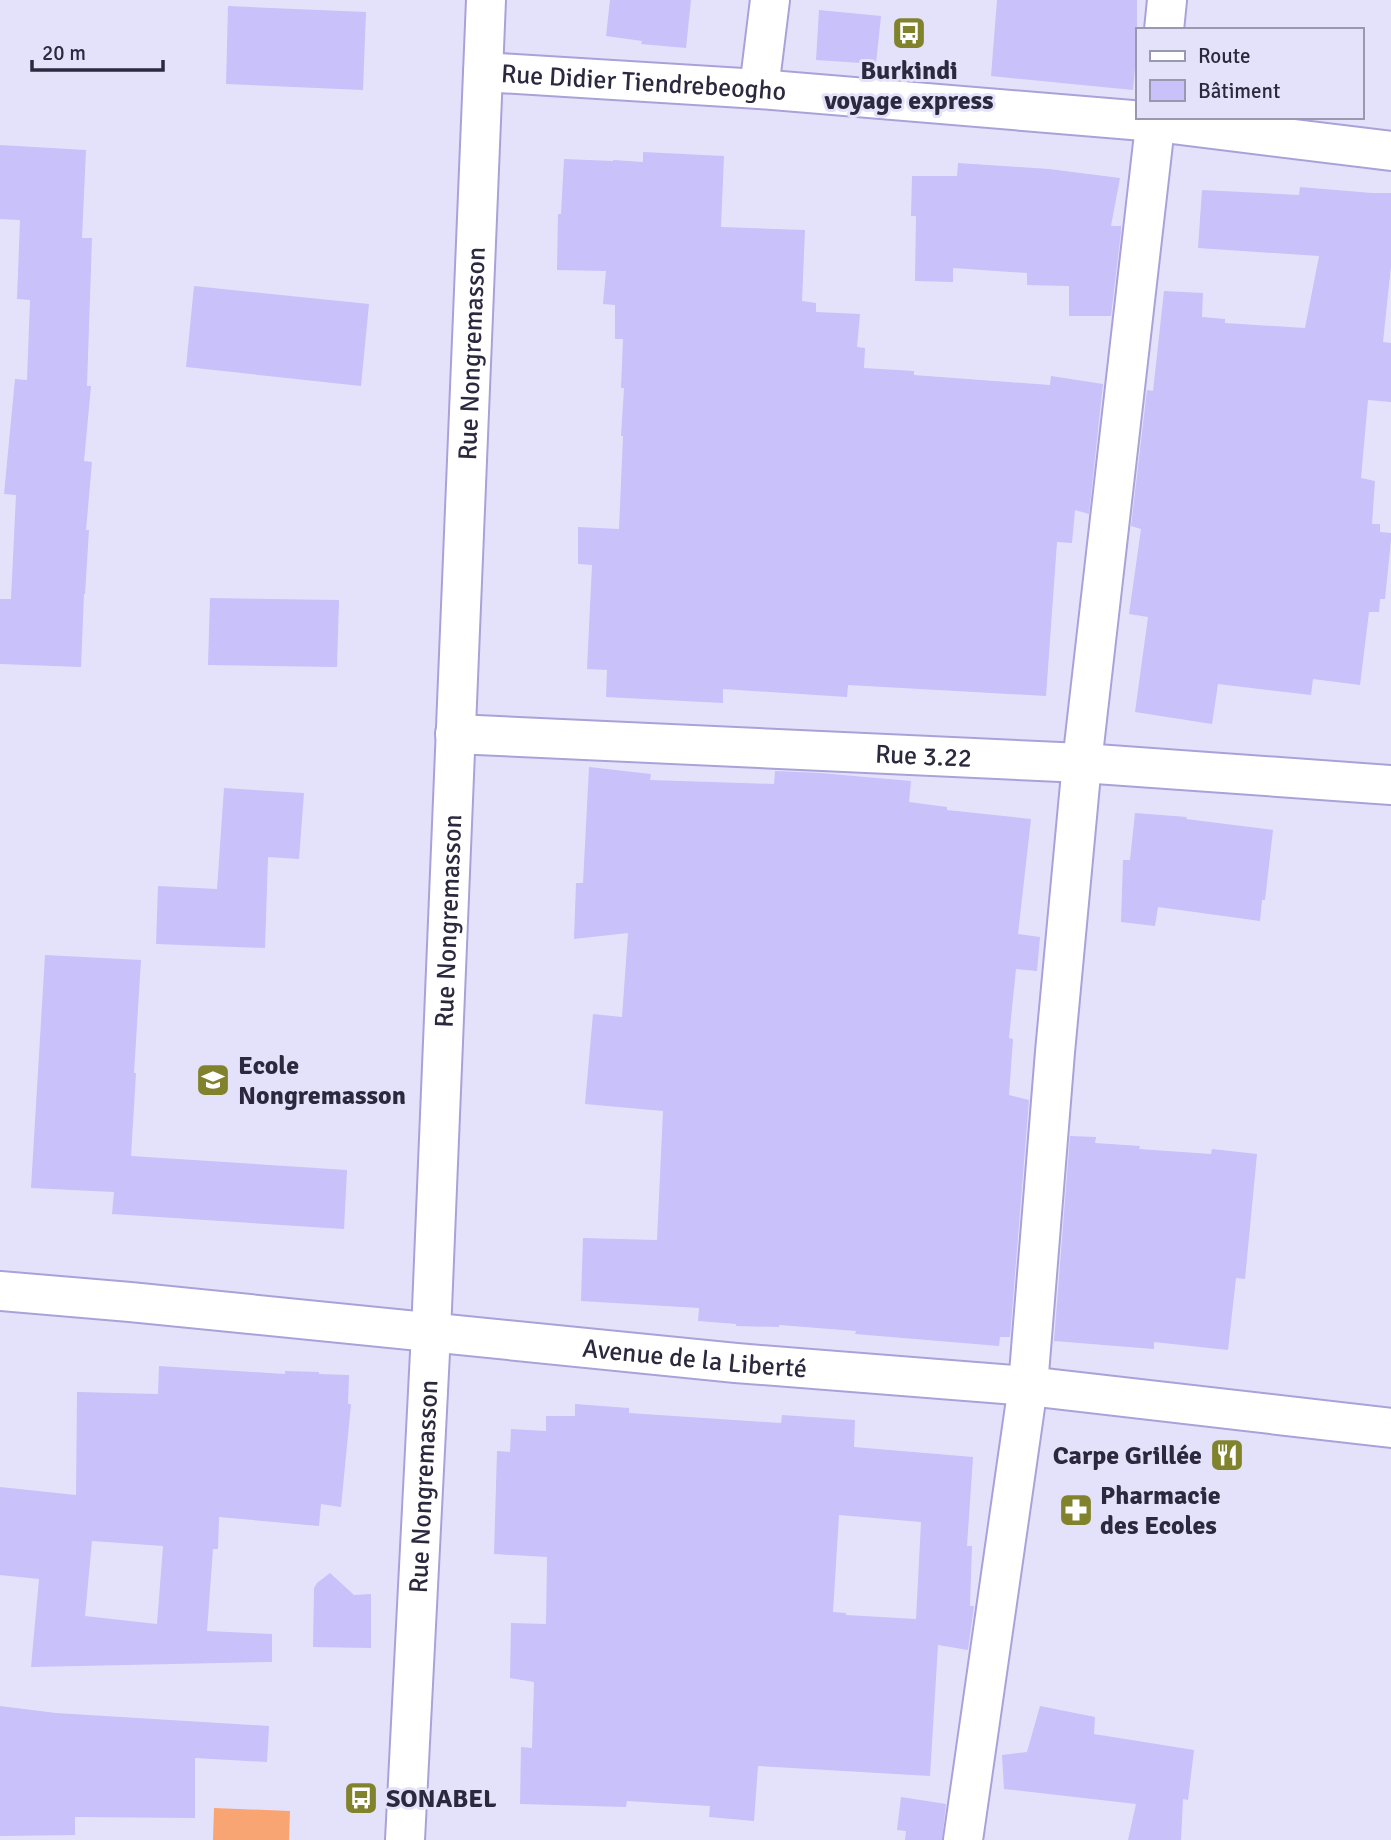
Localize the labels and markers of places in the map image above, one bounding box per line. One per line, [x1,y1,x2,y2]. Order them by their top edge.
bus stop icon: Burkindi voyage express [890,14,928,52]
place label: Burkindi voyage express [823,55,994,117]
place label: Ecole Nongremasson [238,1050,406,1112]
school or university icon: Ecole Nongremasson [194,1061,232,1099]
restaurant icon: Carpe Grillée [1208,1436,1246,1474]
place label: Carpe Grillée [1053,1440,1202,1472]
place label: Pharmacie des Ecoles [1100,1480,1221,1542]
pharmacy icon: Pharmacie des Ecoles [1057,1491,1095,1529]
bus stop icon: SONABEL [342,1779,380,1817]
place label: SONABEL [386,1783,497,1815]

